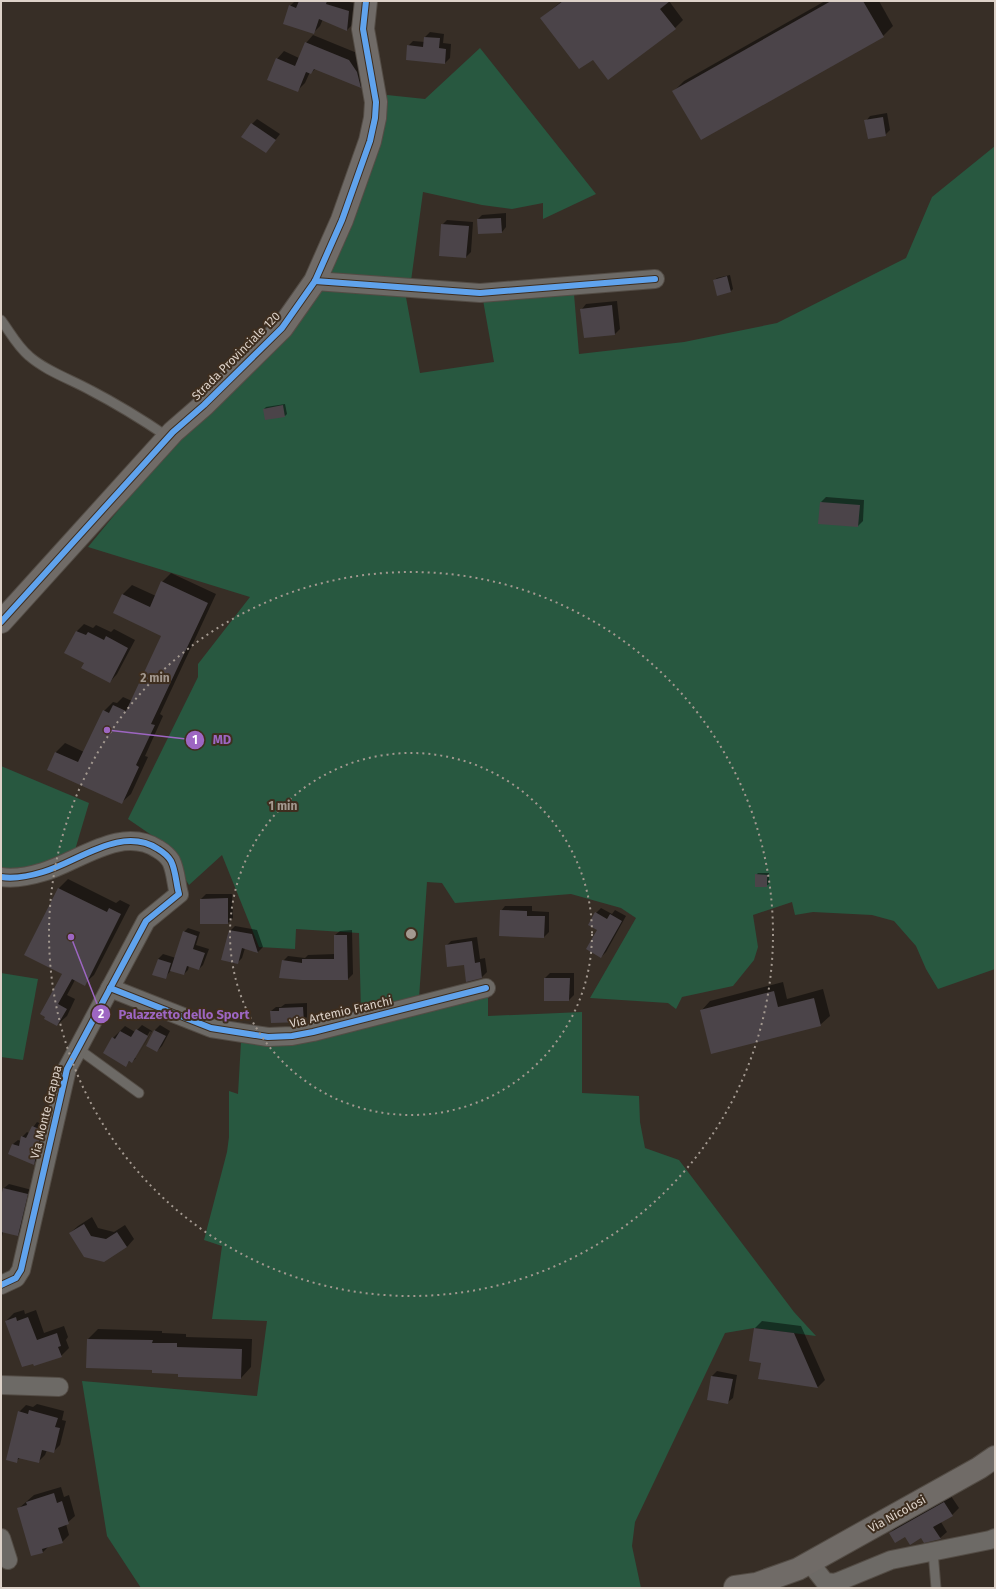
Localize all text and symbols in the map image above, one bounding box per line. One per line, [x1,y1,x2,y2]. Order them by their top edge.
street label: Strada Provinciale 120 [189,309,283,403]
text: 2 min [140,671,170,685]
callout: MD [185,727,239,752]
text: MD [213,732,232,747]
text: 1 [192,733,198,747]
text: 1 min [269,799,297,813]
centre of rings [404,927,418,941]
street label: Via Artemio Franchi [288,993,394,1031]
callout: Palazzetto dello Sport [91,1001,258,1026]
text: 2 [98,1007,104,1021]
text: Palazzetto dello Sport [119,1007,250,1022]
street label: Via Monte Grappa [28,1064,64,1160]
street label: Via Nicolosi [866,1493,928,1535]

